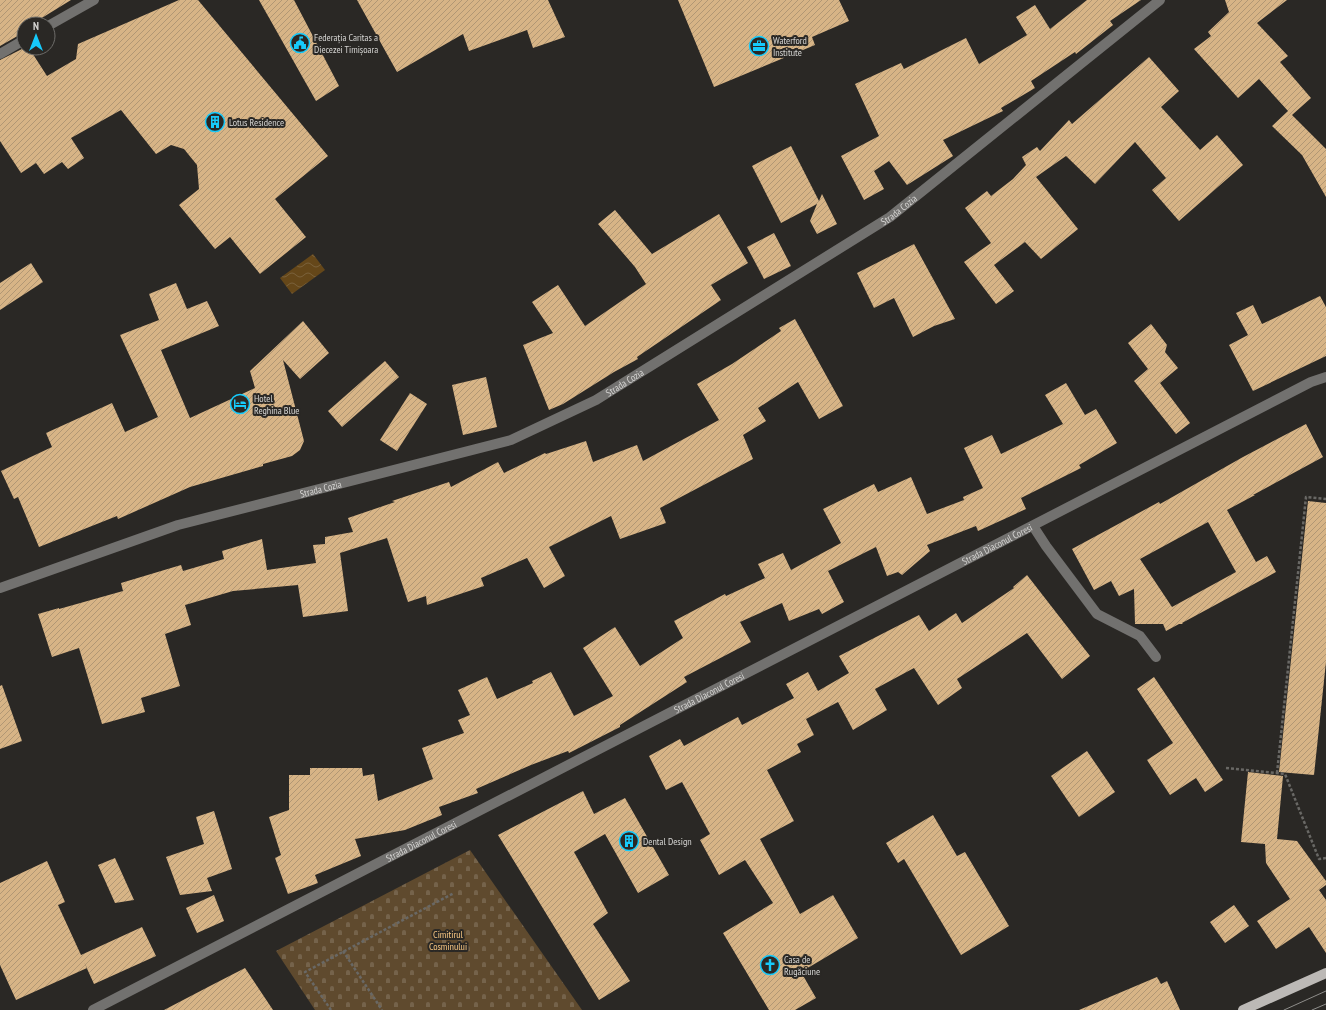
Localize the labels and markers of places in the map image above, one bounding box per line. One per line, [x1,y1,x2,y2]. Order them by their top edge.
place label: Federația Caritas a Diecezei Timișoara [314,31,378,56]
public building icon: Federația Caritas a Diecezei Timișoara [289,32,311,54]
place label: Waterford Institute [773,34,807,59]
office icon: Waterford Institute [748,35,770,57]
building icon: Lotus Residence [204,111,226,133]
place label: Lotus Residence [229,116,284,129]
place label: Hotel Reghina Blue [254,392,299,417]
hotel icon: Hotel Reghina Blue [229,393,251,415]
building icon: Dental Design [618,830,640,852]
place label: Dental Design [643,835,692,848]
place label: Casa de Rugăciune [784,953,820,978]
church icon: Casa de Rugăciune [759,954,781,976]

